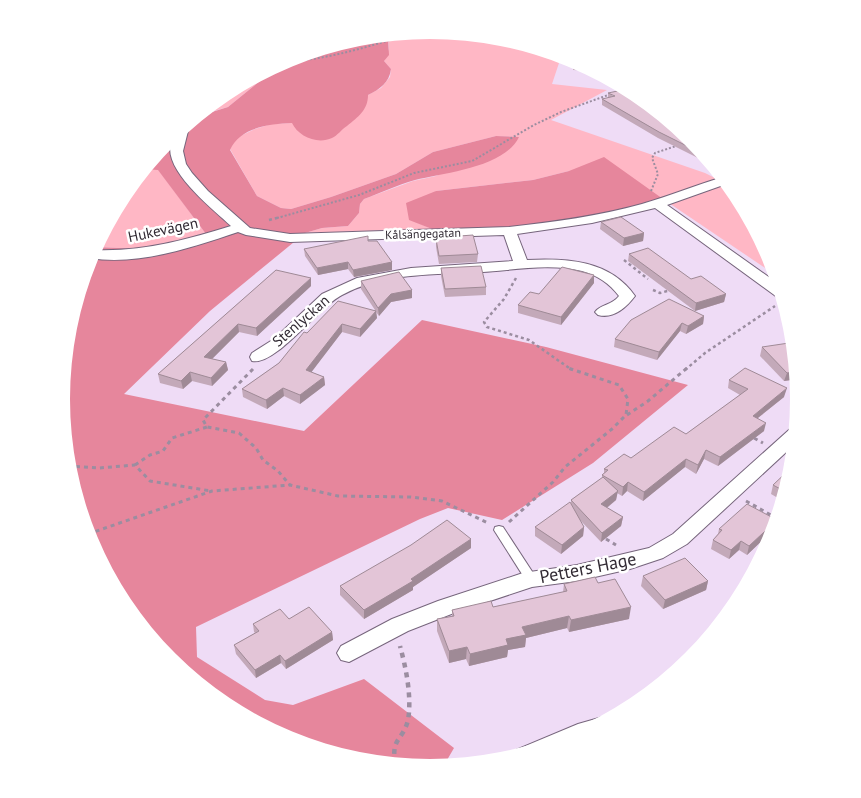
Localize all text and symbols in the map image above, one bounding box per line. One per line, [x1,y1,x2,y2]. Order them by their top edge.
street label: Hukevägen [126,213,200,246]
street label: Kålsängegatan [385,225,461,242]
street label: Stenlyckan [268,291,333,351]
street label: Petters Hage [538,547,638,588]

